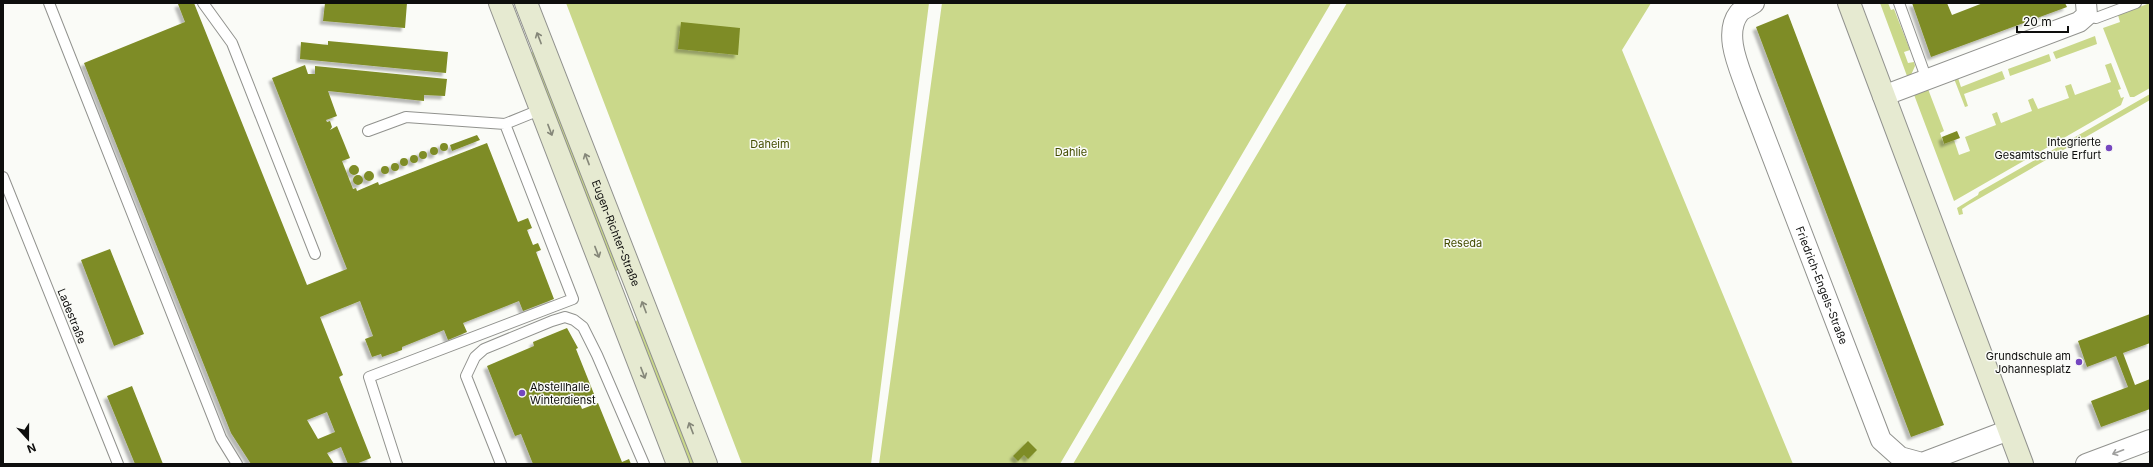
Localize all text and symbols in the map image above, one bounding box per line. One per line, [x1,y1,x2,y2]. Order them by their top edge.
scale bar [2017,8,2068,34]
text: 20 m [2023,14,2052,29]
one-way arrow [535,33,543,45]
one-way arrow [547,124,555,136]
place label: Integrierte Gesamtschule Erfurt [1995,135,2101,162]
park label: Daheim [750,137,790,151]
marker: Integrierte Gesamtschule Erfurt [2104,143,2114,153]
park label: Dahlie [1055,145,1087,159]
one-way arrow [582,154,590,166]
street label: Eugen-Richter-Straße [589,178,643,288]
street label: Friedrich-Engels-Straße [1793,224,1851,346]
park label: Reseda [1444,236,1482,250]
one-way arrow [593,245,601,257]
street label: Ladestraße [55,286,89,346]
one-way arrow [640,301,648,313]
place label: Grundschule am Johannesplatz [1986,349,2071,376]
marker: Grundschule am Johannesplatz [2074,357,2084,367]
one-way arrow [640,367,648,379]
place label: Abstellhalle Winterdienst [530,380,596,407]
marker: Abstellhalle Winterdienst [517,388,527,398]
north arrow [8,419,48,459]
one-way arrow [687,422,695,434]
text: N [25,440,38,456]
one-way arrow [2113,448,2125,456]

